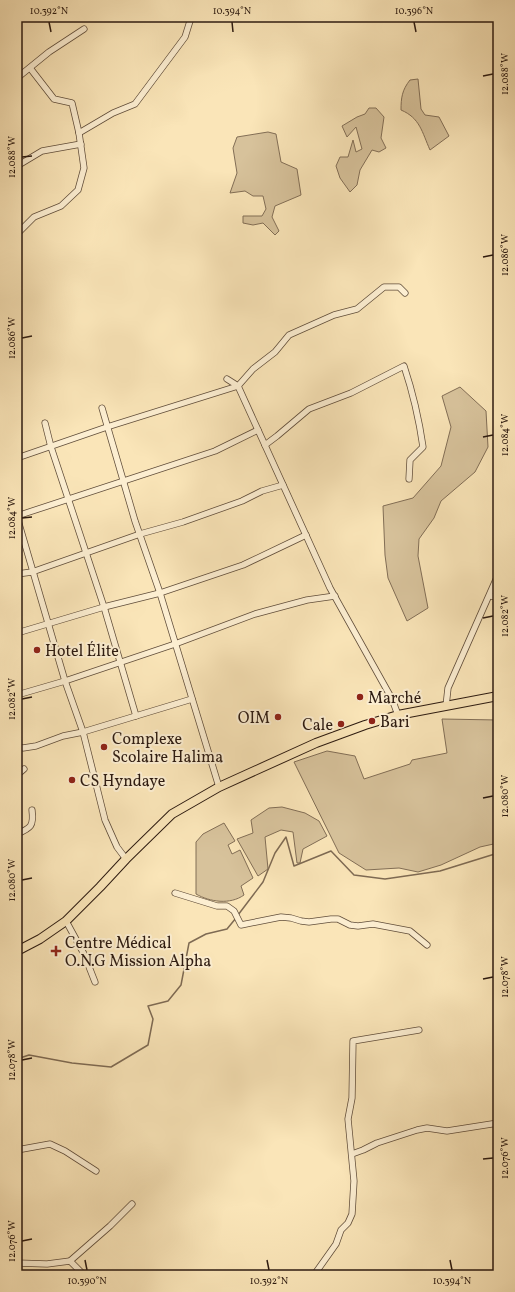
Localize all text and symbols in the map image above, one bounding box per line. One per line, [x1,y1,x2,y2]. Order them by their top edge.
text: 10.392°N [30,4,69,18]
text: 10.394°N [213,4,252,18]
text: 10.396°N [395,4,434,18]
text: 12.088°W [498,53,512,95]
text: 12.088°W [5,136,19,178]
text: 12.086°W [498,234,512,276]
text: 12.086°W [5,317,19,359]
text: 12.084°W [498,414,512,456]
text: 12.084°W [5,497,19,539]
text: 12.082°W [498,595,512,637]
place label: Hotel Élite [45,641,119,663]
marker: Hotel Élite [32,645,42,655]
text: 12.082°W [5,678,19,720]
place label: Marché [368,688,421,710]
marker: Marché [355,692,365,702]
place label: OIM [238,708,270,730]
marker: OIM [273,712,283,722]
place label: Bari [380,712,410,734]
place label: Cale [302,715,333,737]
marker: Bari [367,716,377,726]
marker: Cale [336,719,346,729]
place label: Complexe Scolaire Halima [112,729,223,769]
marker: Complexe Scolaire Halima [99,742,109,752]
place label: CS Hyndaye [80,771,165,793]
marker: CS Hyndaye [67,775,77,785]
text: 12.080°W [498,775,512,817]
text: 12.080°W [5,859,19,901]
place label: Centre Médical O.N.G Mission Alpha [65,933,211,973]
marker: Centre Médical O.N.G Mission Alpha [50,945,62,957]
text: 12.078°W [498,956,512,998]
text: 12.078°W [5,1039,19,1081]
text: 12.076°W [498,1137,512,1179]
text: 12.076°W [5,1220,19,1262]
text: 10.390°N [67,1274,107,1288]
text: 10.392°N [250,1274,289,1288]
text: 10.394°N [433,1274,472,1288]

